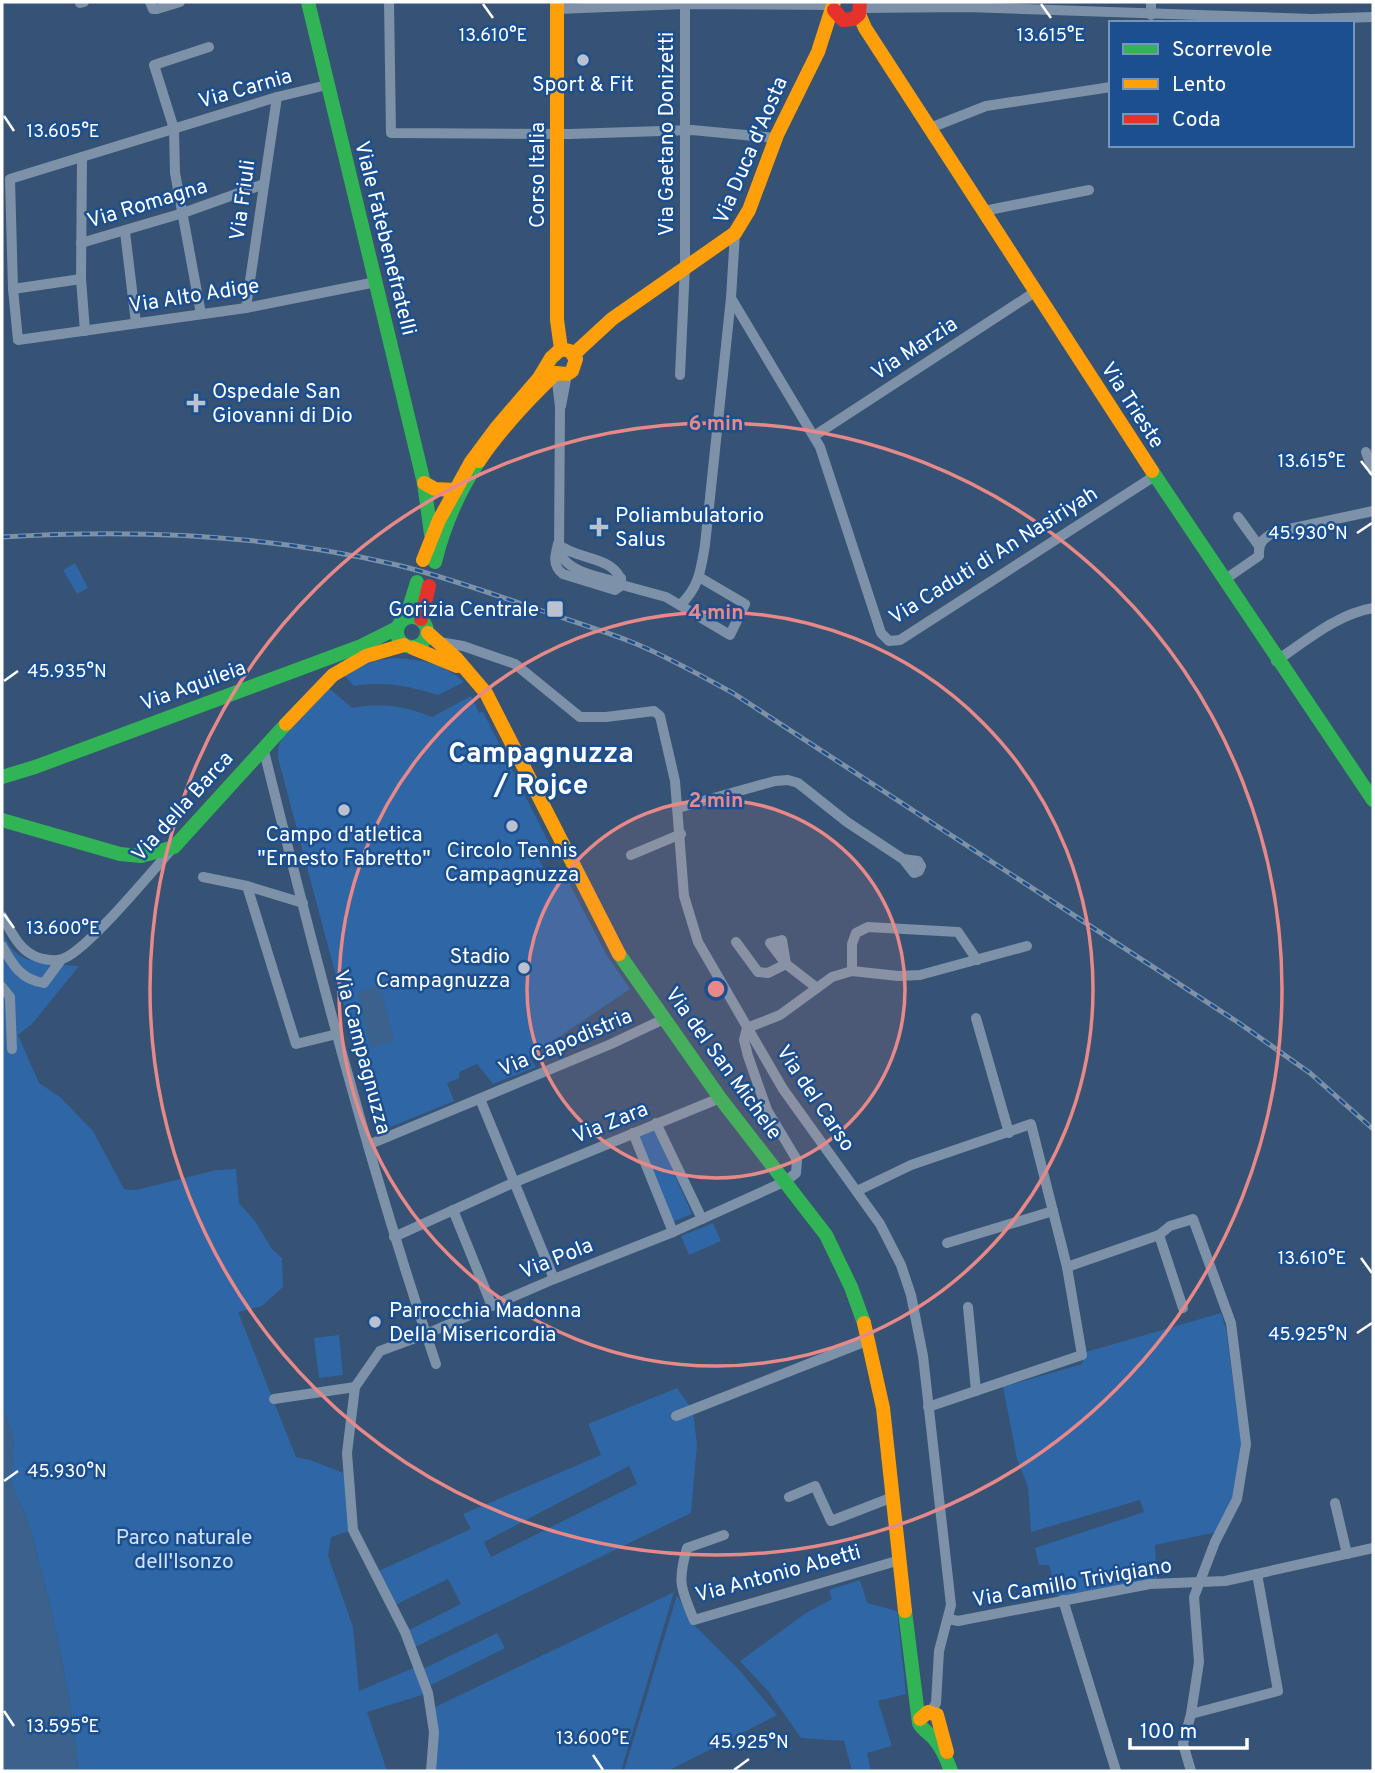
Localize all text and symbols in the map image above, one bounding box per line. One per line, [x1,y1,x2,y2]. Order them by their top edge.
legend [1109,21,1354,147]
text: 13.610°E [459,25,527,48]
text: 13.615°E [1017,25,1085,48]
street label: Via Gaetano Donizetti [654,32,681,236]
text: Scorrevole [1172,37,1272,64]
marker: Sport & Fit [575,52,591,68]
street label: Via Carnia [195,63,295,116]
place label: Sport & Fit [532,72,634,99]
text: Lento [1172,72,1226,99]
street label: Via Duca d'Aosta [708,73,795,228]
text: Coda [1172,107,1221,134]
text: 13.605°E [26,121,100,144]
street label: Corso Italia [525,122,552,228]
street label: Viale Fatebenefratelli [347,138,422,338]
street label: Via Friuli [224,158,263,242]
street label: Via Romagna [84,173,211,236]
street label: Via Alto Adige [127,273,261,320]
street label: Via Marzia [867,311,963,387]
street label: Via Trieste [1094,357,1170,454]
place label: Ospedale San Giovanni di Dio [212,379,353,430]
marker: Ospedale San Giovanni di Dio [186,393,206,413]
text: 6 min [689,411,743,438]
text: 13.615°E [1278,451,1346,474]
street label: Via Caduti di An Nasiriyah [884,481,1103,632]
place label: Poliambulatorio Salus [615,503,764,554]
marker: Poliambulatorio Salus [589,517,609,537]
text: 45.930°N [1268,523,1348,546]
place label: Gorizia Centrale [388,597,539,624]
marker: Gorizia Centrale [545,599,565,619]
text: 4 min [688,600,744,627]
street label: Via Aquileia [137,655,250,718]
text: 45.935°N [27,661,107,684]
district label: Campagnuzza / Rojce [448,737,634,805]
street label: Via della Barca [126,746,240,868]
text: 2 min [689,788,743,815]
marker: Campo d'atletica "Ernesto Fabretto" [336,802,352,818]
marker: Circolo Tennis Campagnuzza [504,818,520,834]
place label: Campo d'atletica "Ernesto Fabretto" [257,822,431,873]
place label: Circolo Tennis Campagnuzza [445,838,579,889]
text: 13.600°E [26,918,100,941]
place label: Stadio Campagnuzza [376,944,510,995]
marker: Stadio Campagnuzza [516,960,532,976]
street label: Via Campagnuzza [327,967,397,1138]
centre of rings [704,977,728,1001]
street label: Via del San Michele [658,982,787,1146]
street label: Via Capodistria [495,1003,636,1084]
street label: Via del Carso [769,1040,860,1157]
street label: Via Zara [569,1096,652,1151]
street label: Via Pola [516,1233,597,1286]
text: 13.610°E [1278,1248,1346,1271]
place label: Parrocchia Madonna Della Misericordia [389,1298,581,1349]
marker: Parrocchia Madonna Della Misericordia [367,1314,383,1330]
text: 45.925°N [1268,1324,1348,1347]
text: 45.930°N [27,1461,107,1484]
park label: Parco naturale dell'Isonzo [116,1525,252,1576]
street label: Via Antonio Abetti [693,1539,864,1610]
street label: Via Camillo Trivigiano [970,1553,1174,1614]
scale bar [1130,1706,1247,1750]
text: 13.595°E [27,1716,99,1739]
text: 100 m [1140,1719,1197,1746]
text: 13.600°E [556,1728,630,1751]
text: 45.925°N [709,1732,789,1755]

